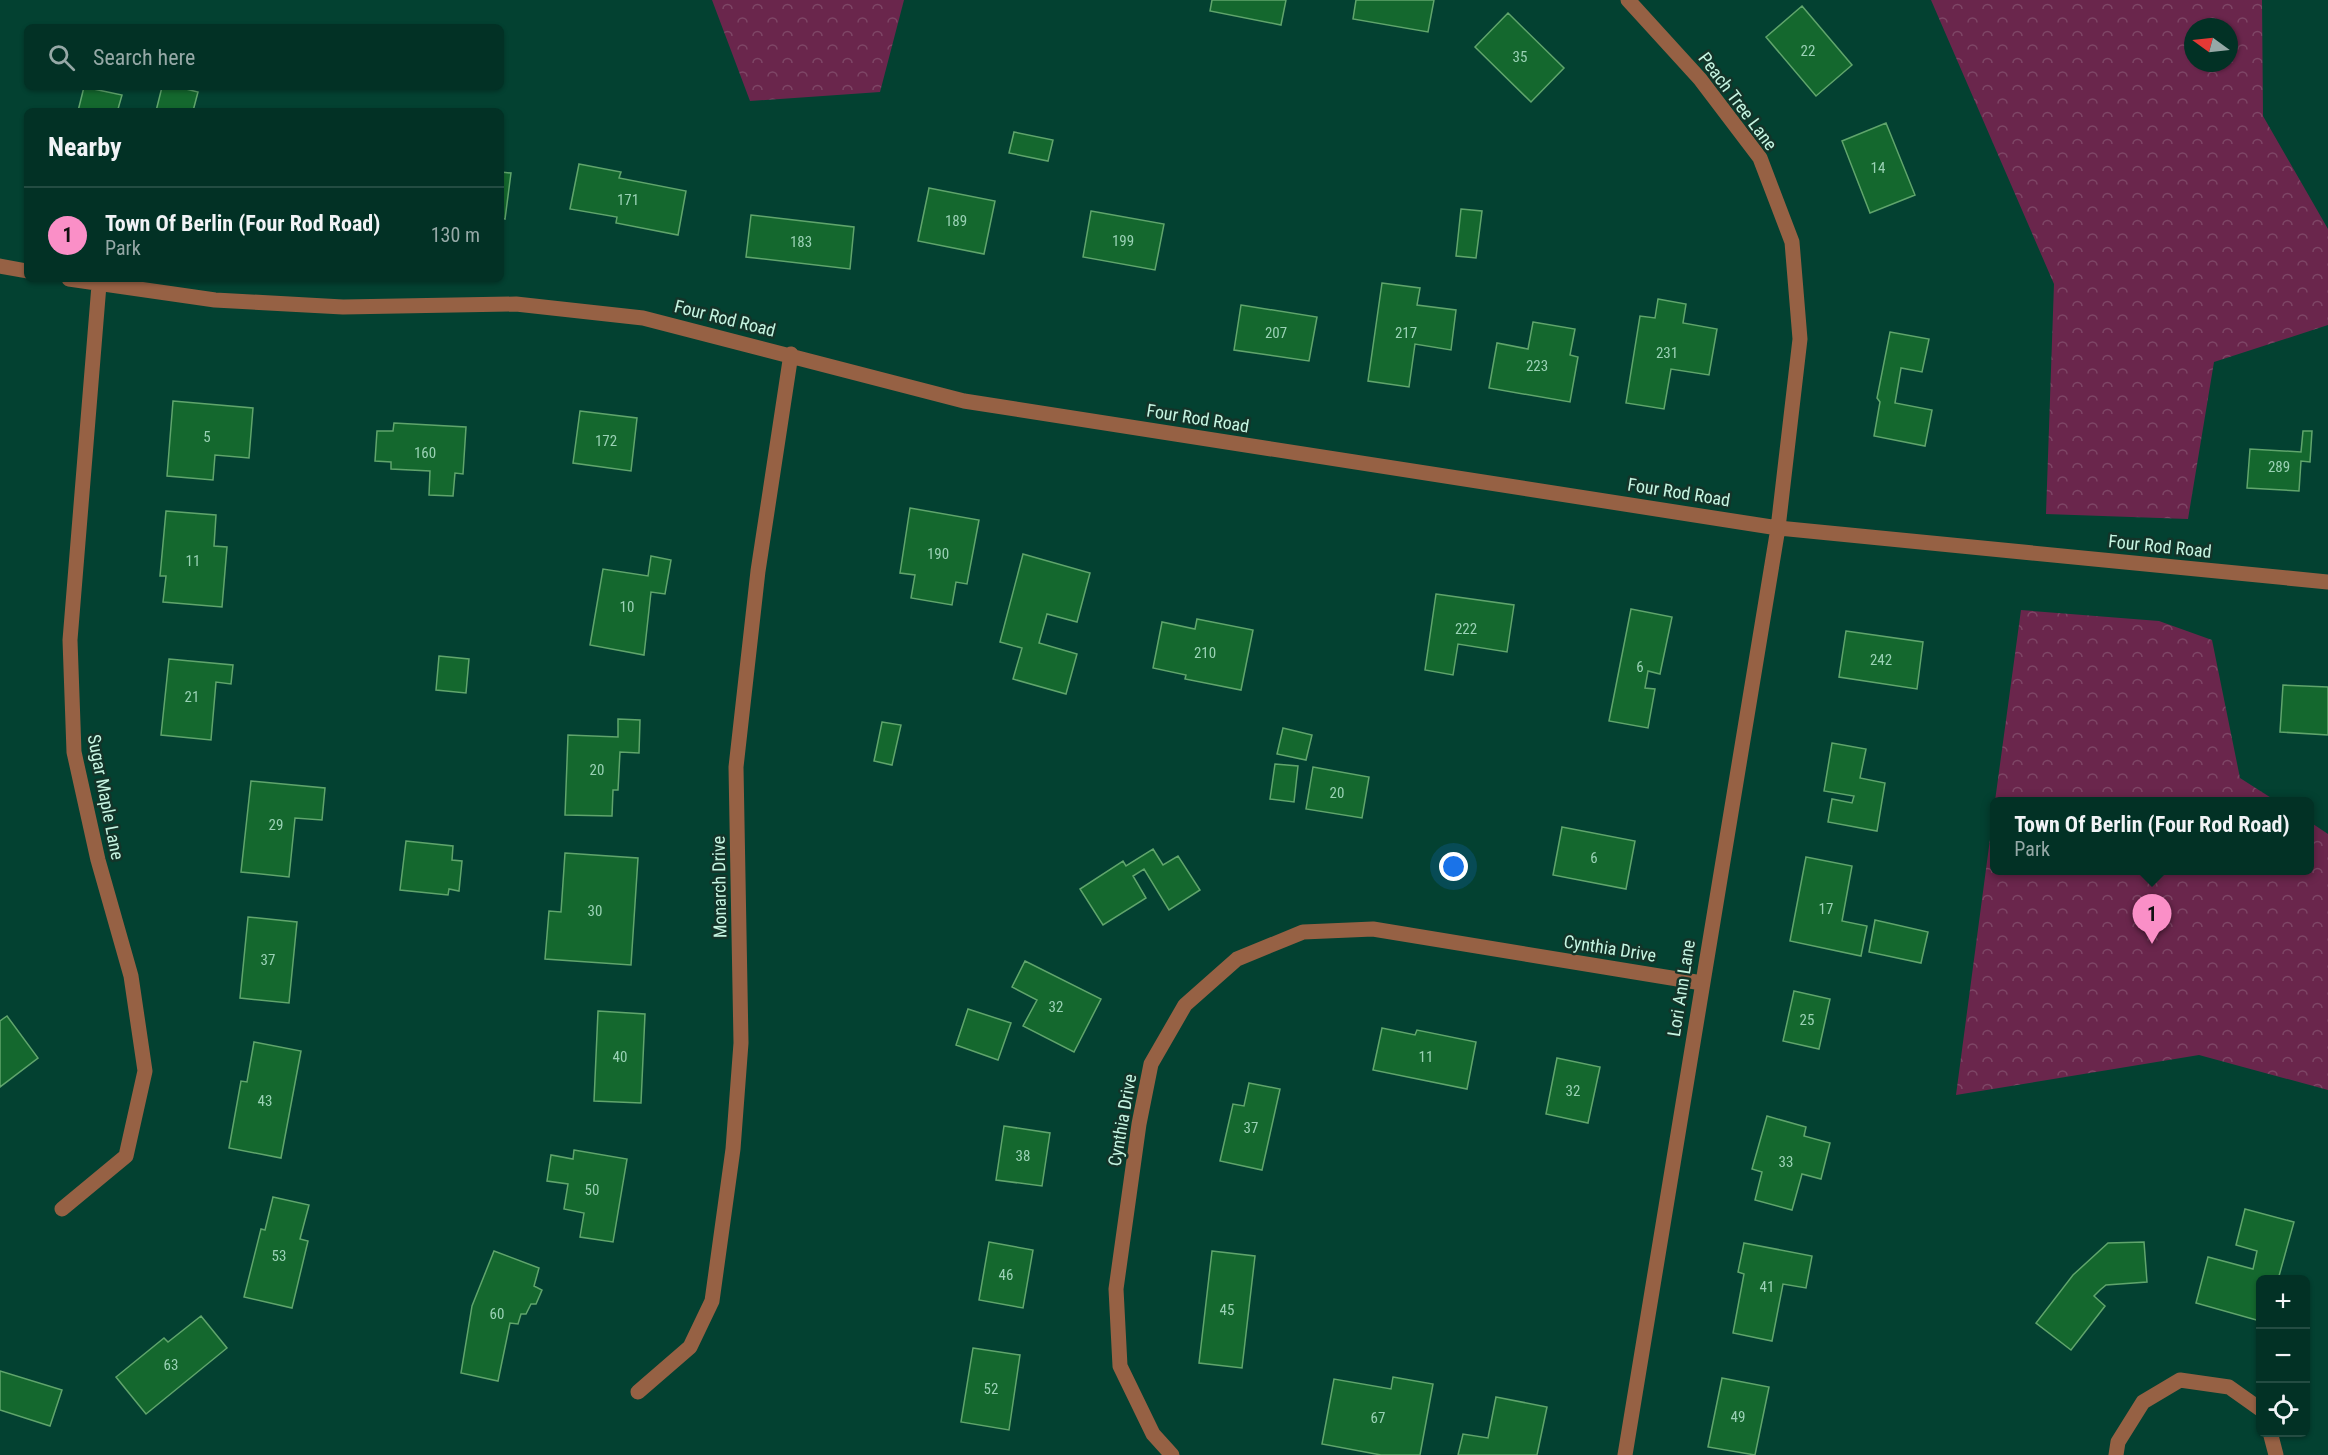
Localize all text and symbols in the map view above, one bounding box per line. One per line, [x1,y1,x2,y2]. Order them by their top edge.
north arrow [2184,18,2238,72]
search box [24,24,504,90]
icon: search [45,41,78,74]
house number: 22 [1801,42,1815,60]
text: Search here [93,45,195,70]
house number: 35 [1513,48,1527,66]
street label: Peach Tree Lane [1694,48,1782,154]
text: Nearby [48,132,122,162]
house number: 14 [1871,159,1885,177]
house number: 171 [617,191,639,209]
text: Town Of Berlin (Four Rod Road) [105,211,380,236]
house number: 189 [945,212,967,230]
text: 1 [62,223,73,247]
text: 130 m [431,223,480,247]
house number: 199 [1112,232,1134,250]
house number: 183 [790,233,812,251]
text: Park [105,236,141,260]
street label: Four Rod Road [672,295,778,341]
house number: 207 [1265,324,1287,342]
house number: 217 [1395,324,1417,342]
house number: 231 [1656,344,1678,362]
house number: 223 [1526,357,1548,375]
street label: Four Rod Road [1145,400,1251,436]
house number: 5 [203,428,211,446]
house number: 172 [595,432,617,450]
house number: 160 [414,444,436,462]
house number: 289 [2268,458,2290,476]
street label: Four Rod Road [1626,474,1732,510]
street label: Four Rod Road [2107,530,2213,562]
house number: 190 [927,545,949,563]
house number: 11 [186,552,200,570]
house number: 10 [620,598,634,616]
house number: 222 [1455,620,1477,638]
house number: 210 [1194,644,1216,662]
house number: 242 [1870,651,1892,669]
house number: 6 [1636,658,1644,676]
house number: 21 [185,688,199,706]
street label: Sugar Maple Lane [84,733,128,861]
house number: 20 [590,761,604,779]
house number: 20 [1330,784,1344,802]
popup [1990,797,2314,875]
text: Town Of Berlin (Four Rod Road) [2014,812,2290,837]
house number: 29 [269,816,283,834]
street label: Monarch Drive [708,836,730,938]
text: Park [2014,837,2050,861]
house number: 6 [1590,849,1598,867]
your location [1439,852,1468,881]
pin: 1 [2132,894,2172,944]
house number: 17 [1819,900,1833,918]
house number: 30 [588,902,602,920]
street label: Cynthia Drive [1562,930,1658,966]
street label: Lori Ann Lane [1663,938,1699,1038]
house number: 37 [261,951,275,969]
house number: 32 [1049,998,1063,1016]
house number: 25 [1800,1011,1814,1029]
house number: 40 [613,1048,627,1066]
house number: 11 [1419,1048,1433,1066]
street label: Cynthia Drive [1104,1072,1140,1168]
house number: 32 [1566,1082,1580,1100]
house number: 43 [258,1092,272,1110]
house number: 37 [1244,1119,1258,1137]
house number: 38 [1016,1147,1030,1165]
house number: 33 [1779,1153,1793,1171]
house number: 50 [585,1181,599,1199]
house number: 53 [272,1247,286,1265]
house number: 46 [999,1266,1013,1284]
map controls [2256,1275,2310,1437]
button: + [2256,1275,2310,1329]
house number: 41 [1760,1278,1774,1296]
house number: 45 [1220,1301,1234,1319]
house number: 60 [490,1305,504,1323]
button: − [2256,1329,2310,1383]
house number: 63 [164,1356,178,1374]
house number: 52 [984,1380,998,1398]
button: locate [2256,1383,2310,1437]
house number: 49 [1731,1408,1745,1426]
house number: 67 [1371,1409,1385,1427]

